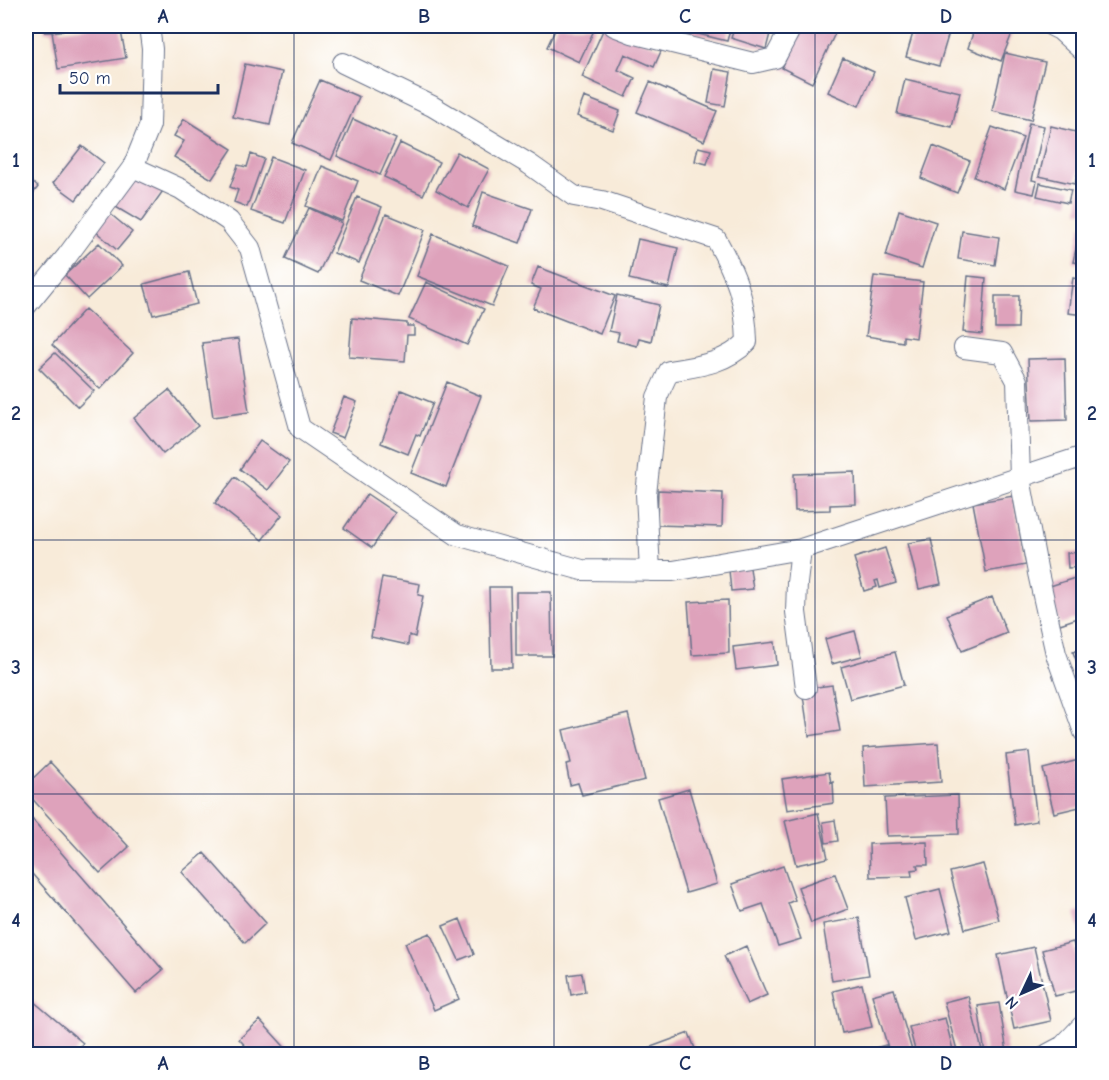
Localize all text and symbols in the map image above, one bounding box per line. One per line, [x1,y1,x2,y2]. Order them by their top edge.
text: A [157,5,169,28]
text: B [418,5,430,28]
text: C [679,5,691,28]
text: D [940,5,952,28]
scale bar [60,57,218,95]
text: 50 m [69,68,111,89]
text: 1 [12,149,20,172]
text: 1 [1088,149,1096,172]
text: 2 [11,402,21,425]
text: 2 [1087,402,1097,425]
text: 3 [11,656,21,679]
text: 3 [1087,656,1097,679]
text: 4 [11,909,21,932]
text: 4 [1087,909,1097,932]
north arrow [992,963,1052,1023]
text: N [1002,993,1022,1013]
text: A [157,1052,169,1075]
text: B [418,1052,430,1075]
text: C [679,1052,691,1075]
text: D [940,1052,952,1075]

